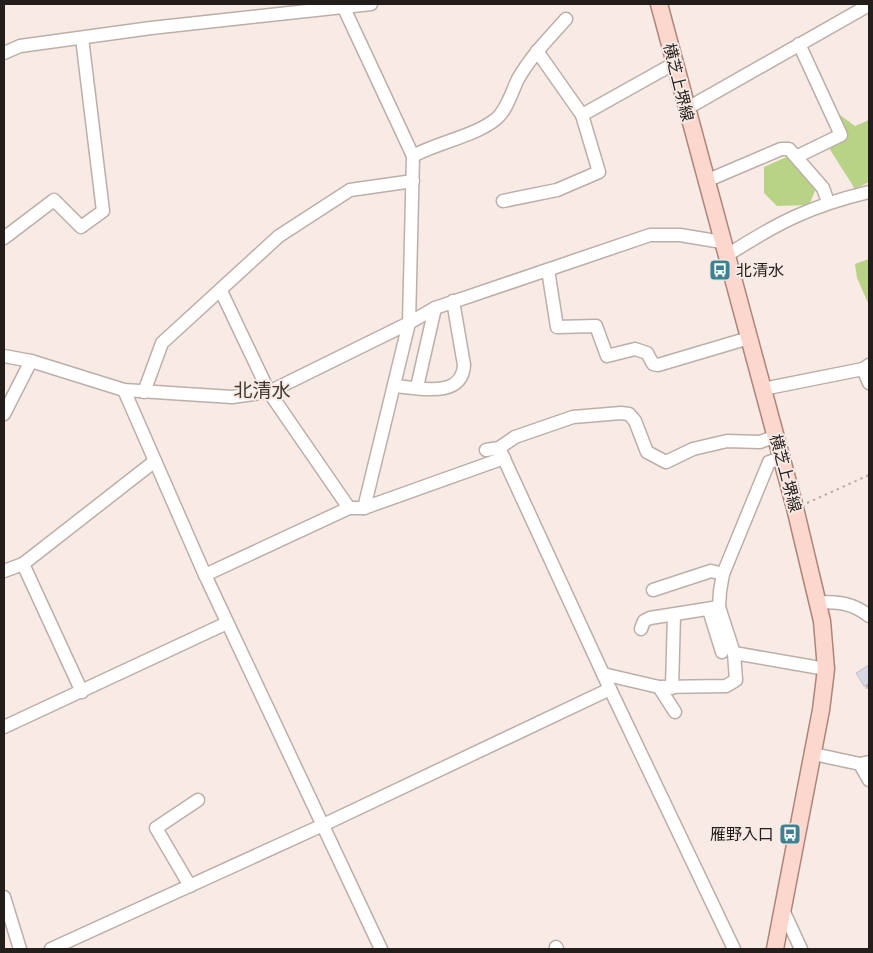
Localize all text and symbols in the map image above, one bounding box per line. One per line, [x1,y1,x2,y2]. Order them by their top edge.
street label: 横芝上堺線 [659,41,699,123]
bus stop icon: 北清水 [708,258,732,282]
place label: 北清水 [736,259,784,281]
district label: 北清水 [233,377,291,403]
street label: 横芝上堺線 [765,432,807,514]
bus stop icon: 雁野入口 [778,822,802,846]
place label: 雁野入口 [710,823,774,845]

